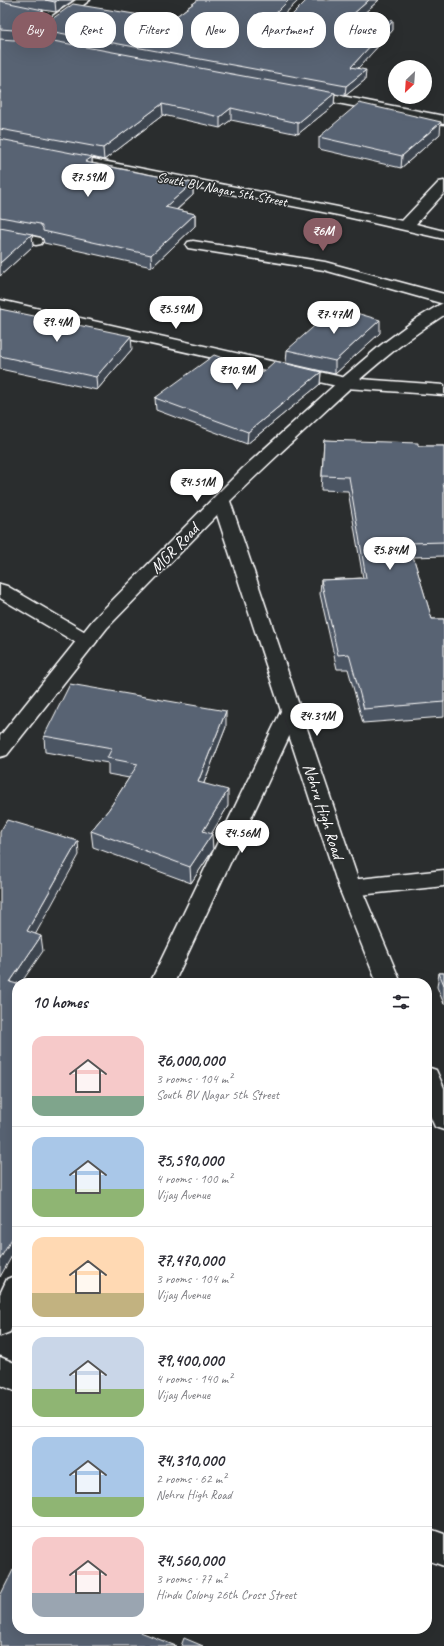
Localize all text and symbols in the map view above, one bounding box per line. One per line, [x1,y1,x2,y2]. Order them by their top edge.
chip: Buy [12,12,57,48]
chip: Rent [65,12,116,48]
chip: Filters [124,12,183,48]
chip: New [191,12,239,48]
chip: Apartment [247,12,326,48]
chip: House [334,12,390,48]
north arrow [388,60,432,104]
map controls [388,60,432,104]
pin: ₹7.59M [55,164,121,198]
street label: South BV Nagar 5th Street [155,168,290,211]
text: ₹7.59M [70,169,106,185]
pin: ₹6M [304,218,342,252]
text: ₹6M [312,223,334,239]
pin: ₹5.59M [143,296,209,330]
text: ₹5.59M [159,301,193,317]
pin: ₹7.47M [301,301,367,335]
text: ₹7.47M [316,306,352,322]
pin: ₹9.4M [29,309,85,343]
text: ₹9.4M [42,314,72,330]
pin: ₹10.9M [204,357,270,391]
text: ₹10.9M [219,362,255,378]
pin: ₹4.51M [164,469,230,503]
text: ₹4.51M [179,474,215,490]
street label: MGR Road [145,517,205,578]
pin: ₹5.84M [357,537,423,571]
text: ₹5.84M [372,542,408,558]
pin: ₹4.31M [284,703,350,737]
text: ₹4.31M [299,708,335,724]
street label: Nehru High Road [298,761,350,865]
pin: ₹4.56M [209,820,275,854]
text: ₹4.56M [224,825,260,841]
icon: filters [390,991,412,1013]
text: 10 homes [32,992,88,1013]
text: ₹6,000,000 [156,1050,224,1071]
icon: home [64,1052,112,1100]
text: 3 rooms · 104 m² [156,1071,232,1087]
text: South BV Nagar 5th Street [156,1087,279,1103]
text: ₹5,590,000 [156,1150,223,1171]
icon: home [64,1153,112,1201]
text: 4 rooms · 100 m² [156,1171,232,1187]
text: Vijay Avenue [156,1187,210,1203]
text: ₹7,470,000 [156,1250,224,1271]
icon: home [64,1253,112,1301]
text: 3 rooms · 104 m² [156,1271,232,1287]
text: Vijay Avenue [156,1287,210,1303]
text: ₹9,400,000 [156,1350,224,1371]
icon: home [64,1353,112,1401]
text: 4 rooms · 140 m² [156,1371,232,1387]
text: Vijay Avenue [156,1387,210,1403]
text: ₹4,310,000 [156,1450,224,1471]
icon: home [64,1453,112,1501]
text: 2 rooms · 62 m² [156,1471,226,1487]
text: Nehru High Road [156,1487,232,1503]
text: ₹4,560,000 [156,1550,224,1571]
icon: home [64,1553,112,1601]
text: 3 rooms · 77 m² [156,1571,226,1587]
text: Hindu Colony 26th Cross Street [156,1587,296,1603]

